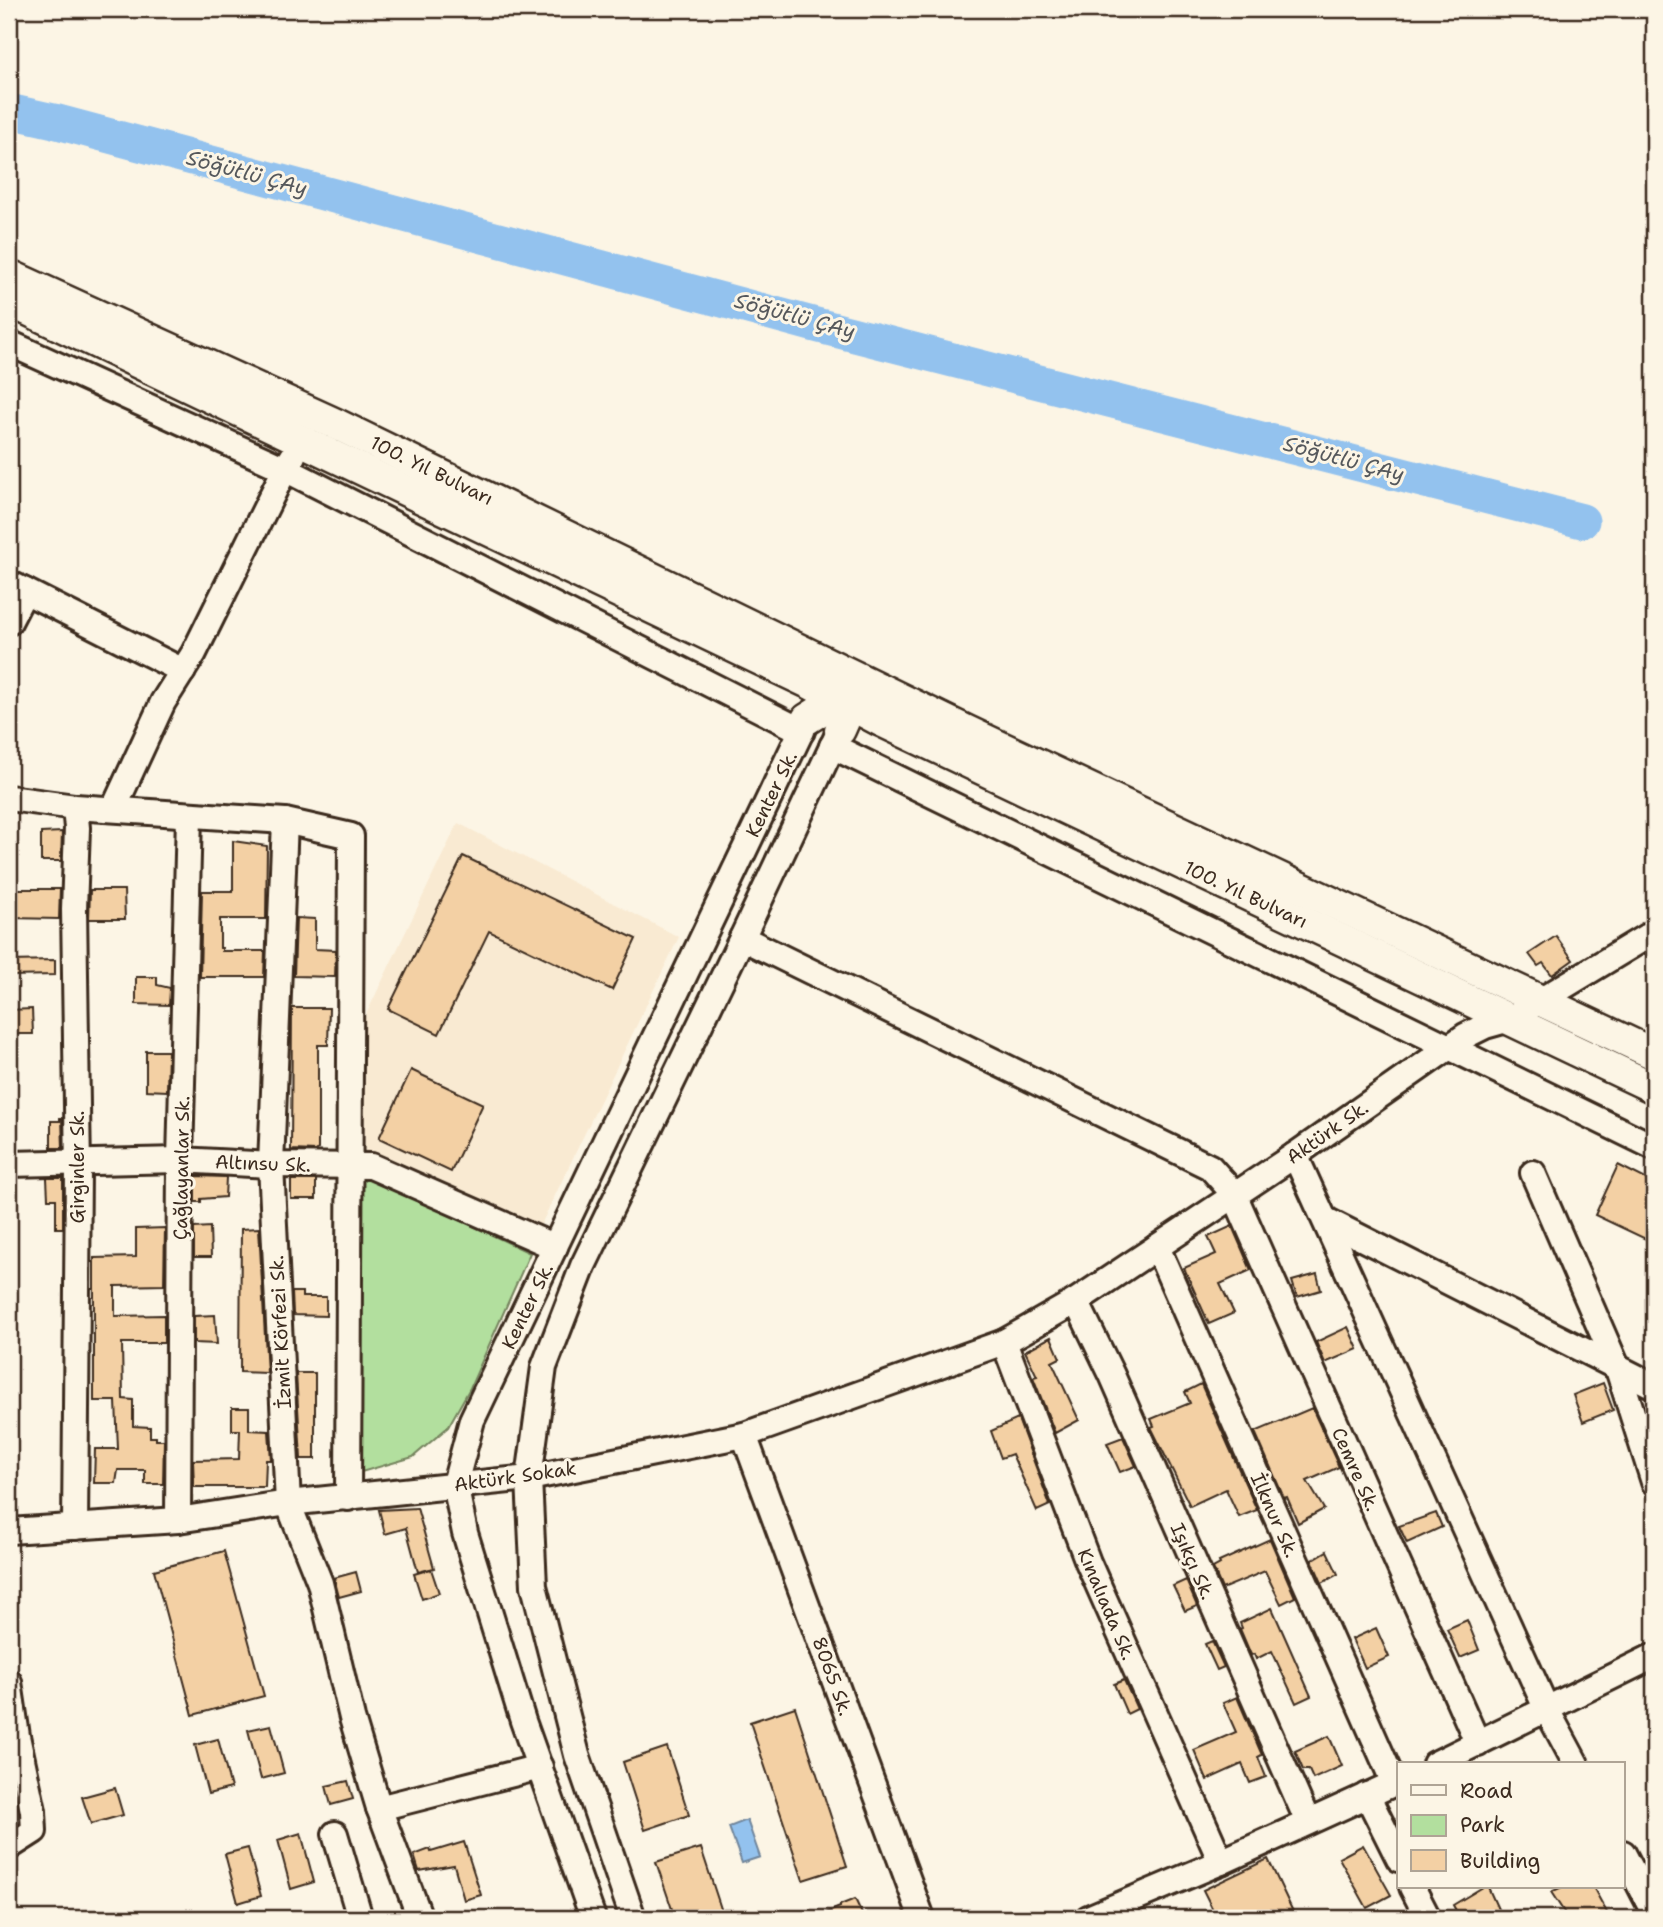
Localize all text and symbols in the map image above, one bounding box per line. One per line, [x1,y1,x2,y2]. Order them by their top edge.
water label: Söğütlü ÇAy [184,143,310,203]
water label: Söğütlü ÇAy [732,286,858,346]
water label: Söğütlü ÇAy [1281,429,1407,489]
street label: 100. Yıl Bulvarı [366,430,497,511]
street label: Kenter Sk. [740,747,803,841]
street label: 100. Yıl Bulvarı [1180,855,1312,934]
street label: Aktürk Sk. [1281,1095,1373,1170]
street label: Çağlayanlar Sk. [168,1096,195,1240]
street label: Girginler Sk. [65,1111,90,1223]
street label: Altınsu Sk. [215,1149,311,1178]
street label: İzmit Körfezi Sk. [264,1255,297,1409]
street label: Kenter Sk. [496,1259,559,1353]
street label: Cemre Sk. [1326,1424,1385,1515]
street label: Aktürk Sokak [452,1456,578,1497]
street label: İlknur Sk. [1245,1469,1304,1562]
street label: Işıkçı Sk. [1165,1519,1220,1603]
street label: Kınalıada Sk. [1072,1545,1141,1664]
street label: 8065 Sk. [807,1633,858,1719]
legend [1397,1762,1624,1888]
text: Road [1460,1777,1513,1805]
text: Park [1460,1811,1505,1839]
text: Building [1460,1847,1540,1875]

